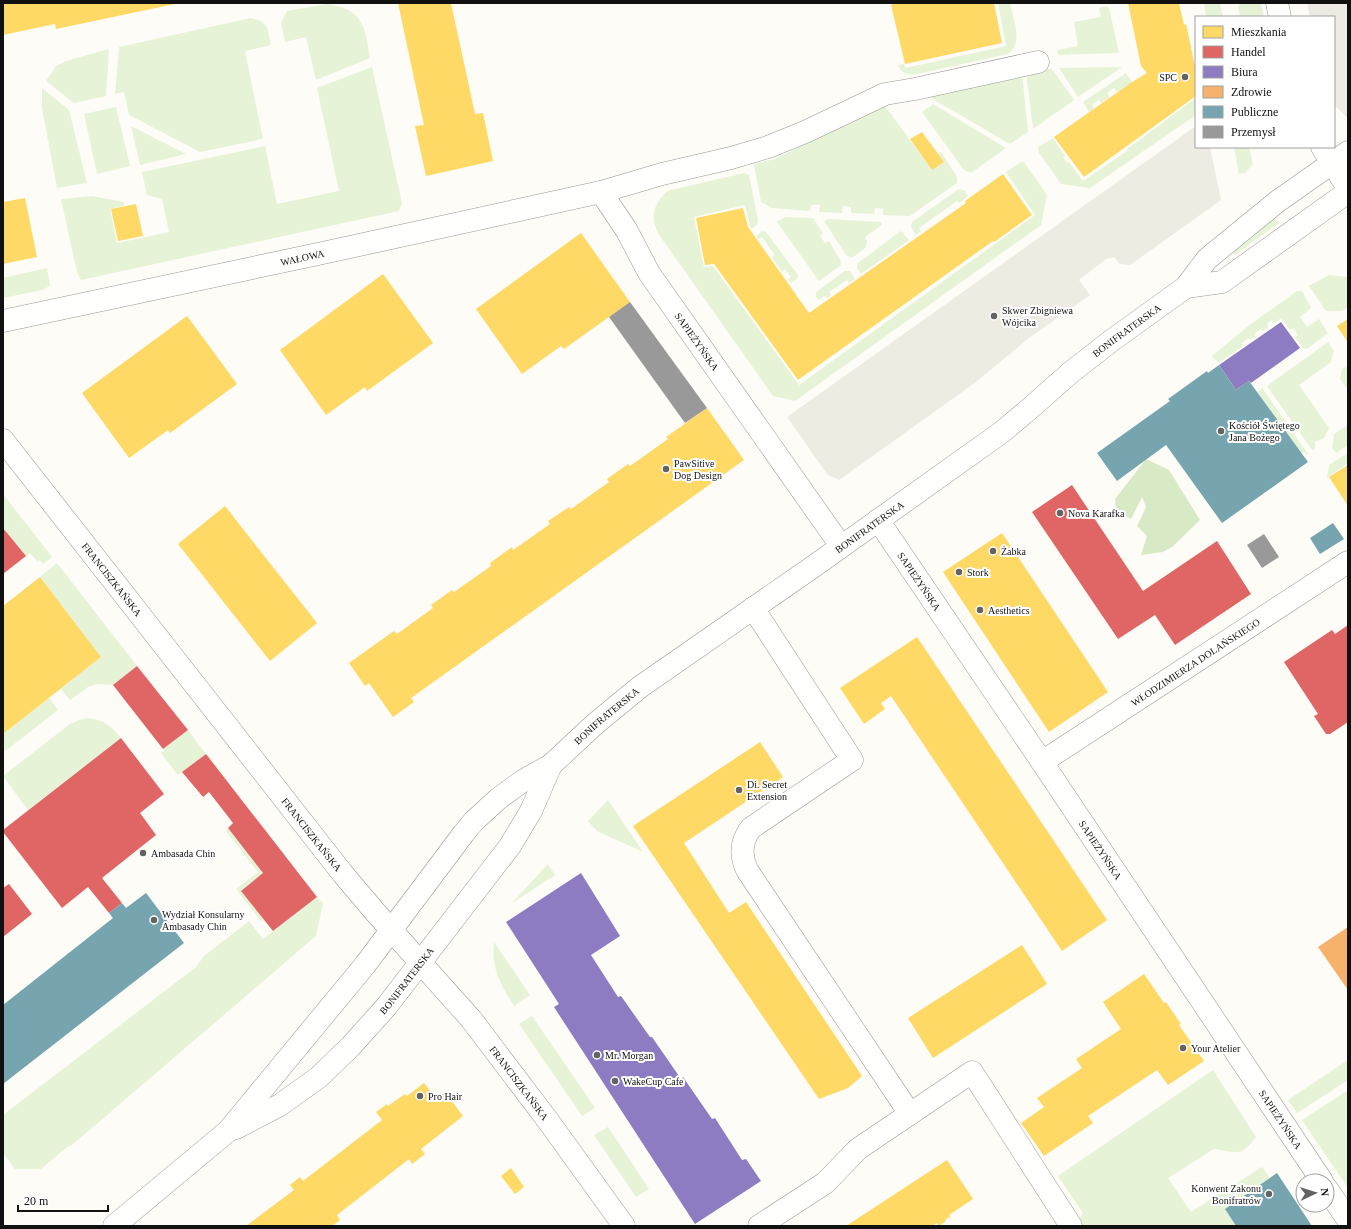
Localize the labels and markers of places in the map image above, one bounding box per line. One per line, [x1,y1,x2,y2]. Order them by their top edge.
place label: SPC [1159,72,1177,83]
marker: SPC [1180,72,1190,82]
place label: Skwer Zbigniewa Wójcika [1002,305,1073,328]
marker: Skwer Zbigniewa Wójcika [989,311,999,321]
place label: Kościół Świętego Jana Bożego [1229,420,1300,443]
marker: Kościół Świętego Jana Bożego [1216,426,1226,436]
place label: PawSitive Dog Design [674,458,722,481]
marker: PawSitive Dog Design [661,464,671,474]
marker: Nova Karafka [1055,508,1065,518]
place label: Nova Karafka [1068,508,1125,519]
marker: Żabka [988,546,998,556]
place label: Żabka [1001,546,1027,557]
marker: Stork [954,567,964,577]
place label: Stork [967,567,989,578]
marker: Aesthetics [975,605,985,615]
place label: Aesthetics [988,605,1030,616]
place label: Di. Secret Extension [747,779,787,802]
marker: Di. Secret Extension [734,785,744,795]
marker: Ambasada Chin [138,848,148,858]
place label: Ambasada Chin [151,848,215,859]
place label: Wydział Konsularny Ambasady Chin [162,909,244,932]
marker: Wydział Konsularny Ambasady Chin [149,915,159,925]
marker: Your Atelier [1178,1043,1188,1053]
place label: Your Atelier [1191,1043,1241,1054]
marker: Mr. Morgan [592,1050,602,1060]
place label: Mr. Morgan [605,1050,653,1061]
marker: WakeCup Cafe [610,1076,620,1086]
place label: WakeCup Cafe [623,1076,684,1087]
marker: Pro Hair [415,1091,425,1101]
place label: Pro Hair [428,1091,463,1102]
place label: Konwent Zakonu Bonifratrów [1191,1183,1262,1206]
marker: Konwent Zakonu Bonifratrów [1264,1189,1274,1199]

